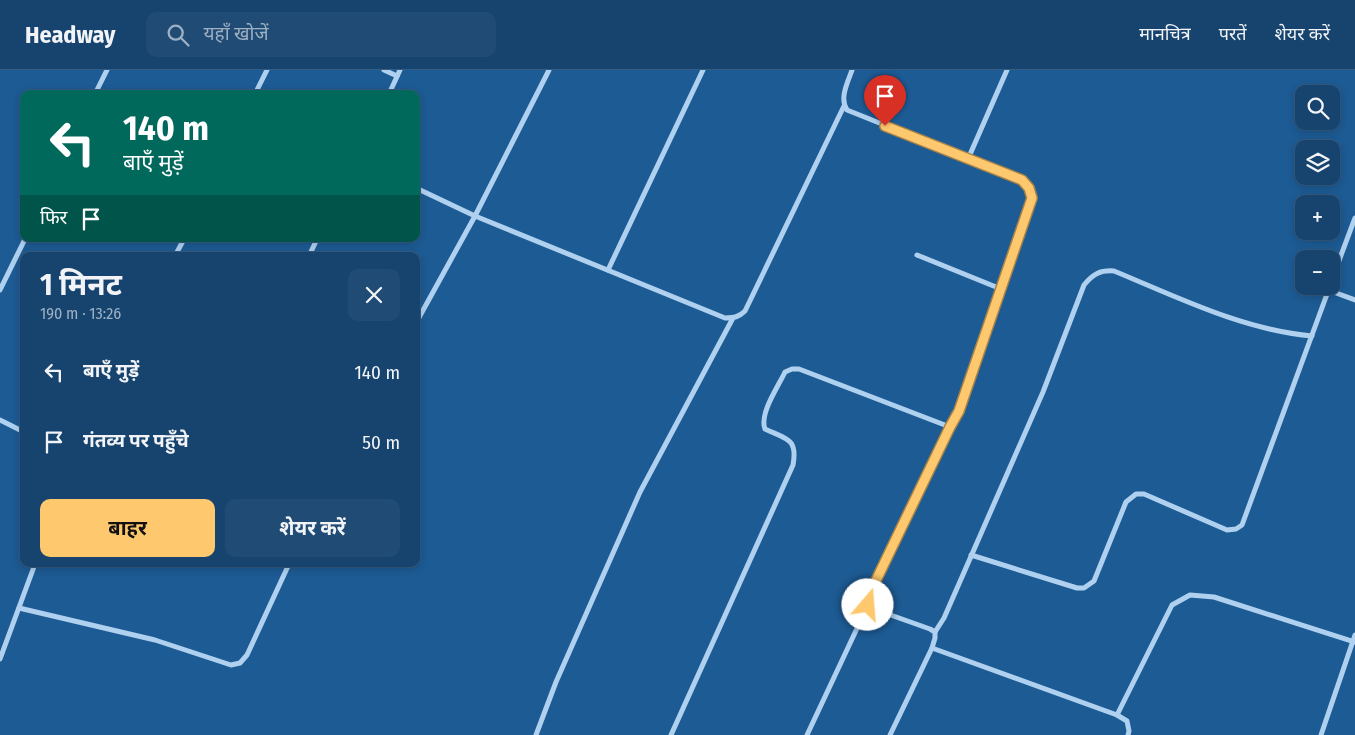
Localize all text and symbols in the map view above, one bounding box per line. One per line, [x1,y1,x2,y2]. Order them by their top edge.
search box [146,12,496,57]
text: Headway [25,21,116,49]
icon: search [164,21,192,49]
text: यहाँ खोजें [204,22,269,45]
text: मानचित्र [1139,23,1191,45]
text: परतें [1219,23,1247,45]
text: शेयर करें [1275,23,1330,45]
pin [864,75,906,126]
icon: arrive [871,82,899,110]
map controls [1295,85,1340,295]
button: search [1295,85,1340,130]
text: 140 m [123,107,209,149]
icon: left [40,110,105,175]
button: layers [1295,140,1340,185]
text: बाएँ मुड़ें [123,149,184,176]
button: + [1295,195,1340,240]
icon: arrive [77,205,105,233]
text: फिर [40,206,67,229]
button: − [1295,250,1340,295]
text: 1 मिनट [40,267,122,303]
button: close [348,269,400,321]
text: 190 m · 13:26 [40,304,121,323]
icon: left [40,358,68,386]
text: बाएँ मुड़ें [83,359,139,382]
text: 140 m [354,361,400,384]
icon: arrive [40,428,68,456]
text: गंतव्य पर पहुँचे [83,429,189,452]
text: 50 m [362,431,400,454]
button: बाहर [40,499,215,557]
button: शेयर करें [225,499,400,557]
position arrow [841,578,893,630]

